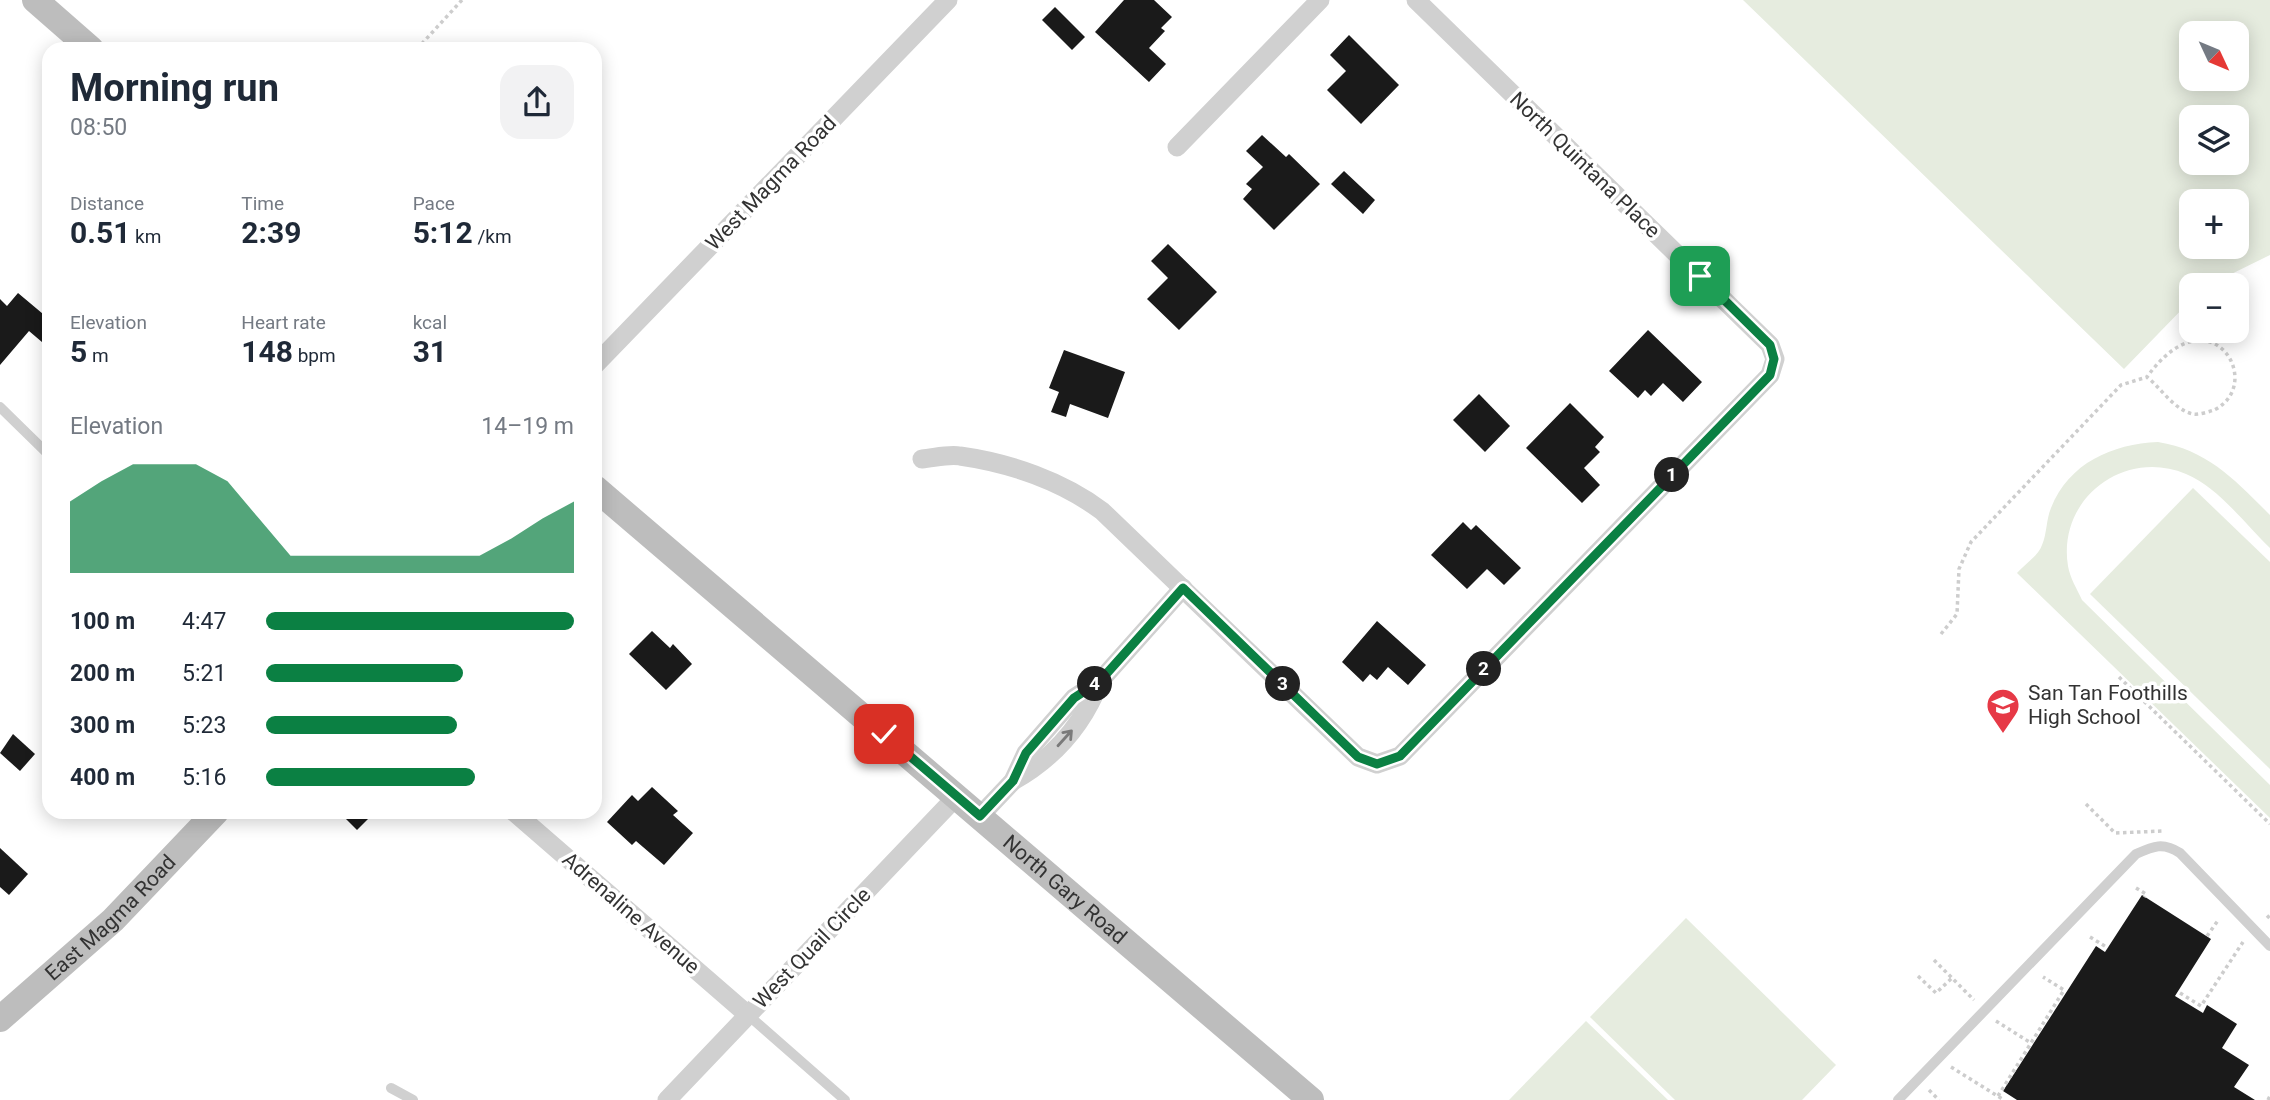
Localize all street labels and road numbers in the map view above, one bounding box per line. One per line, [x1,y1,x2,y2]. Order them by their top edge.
street label: North Quintana Place [1505,87,1665,243]
street label: West Magma Road [701,111,841,255]
street label: North Gary Road [998,830,1131,949]
street label: Adrenaline Avenue [558,847,704,979]
street label: East Magma Road [41,850,181,986]
street label: West Quail Circle [748,883,876,1013]

